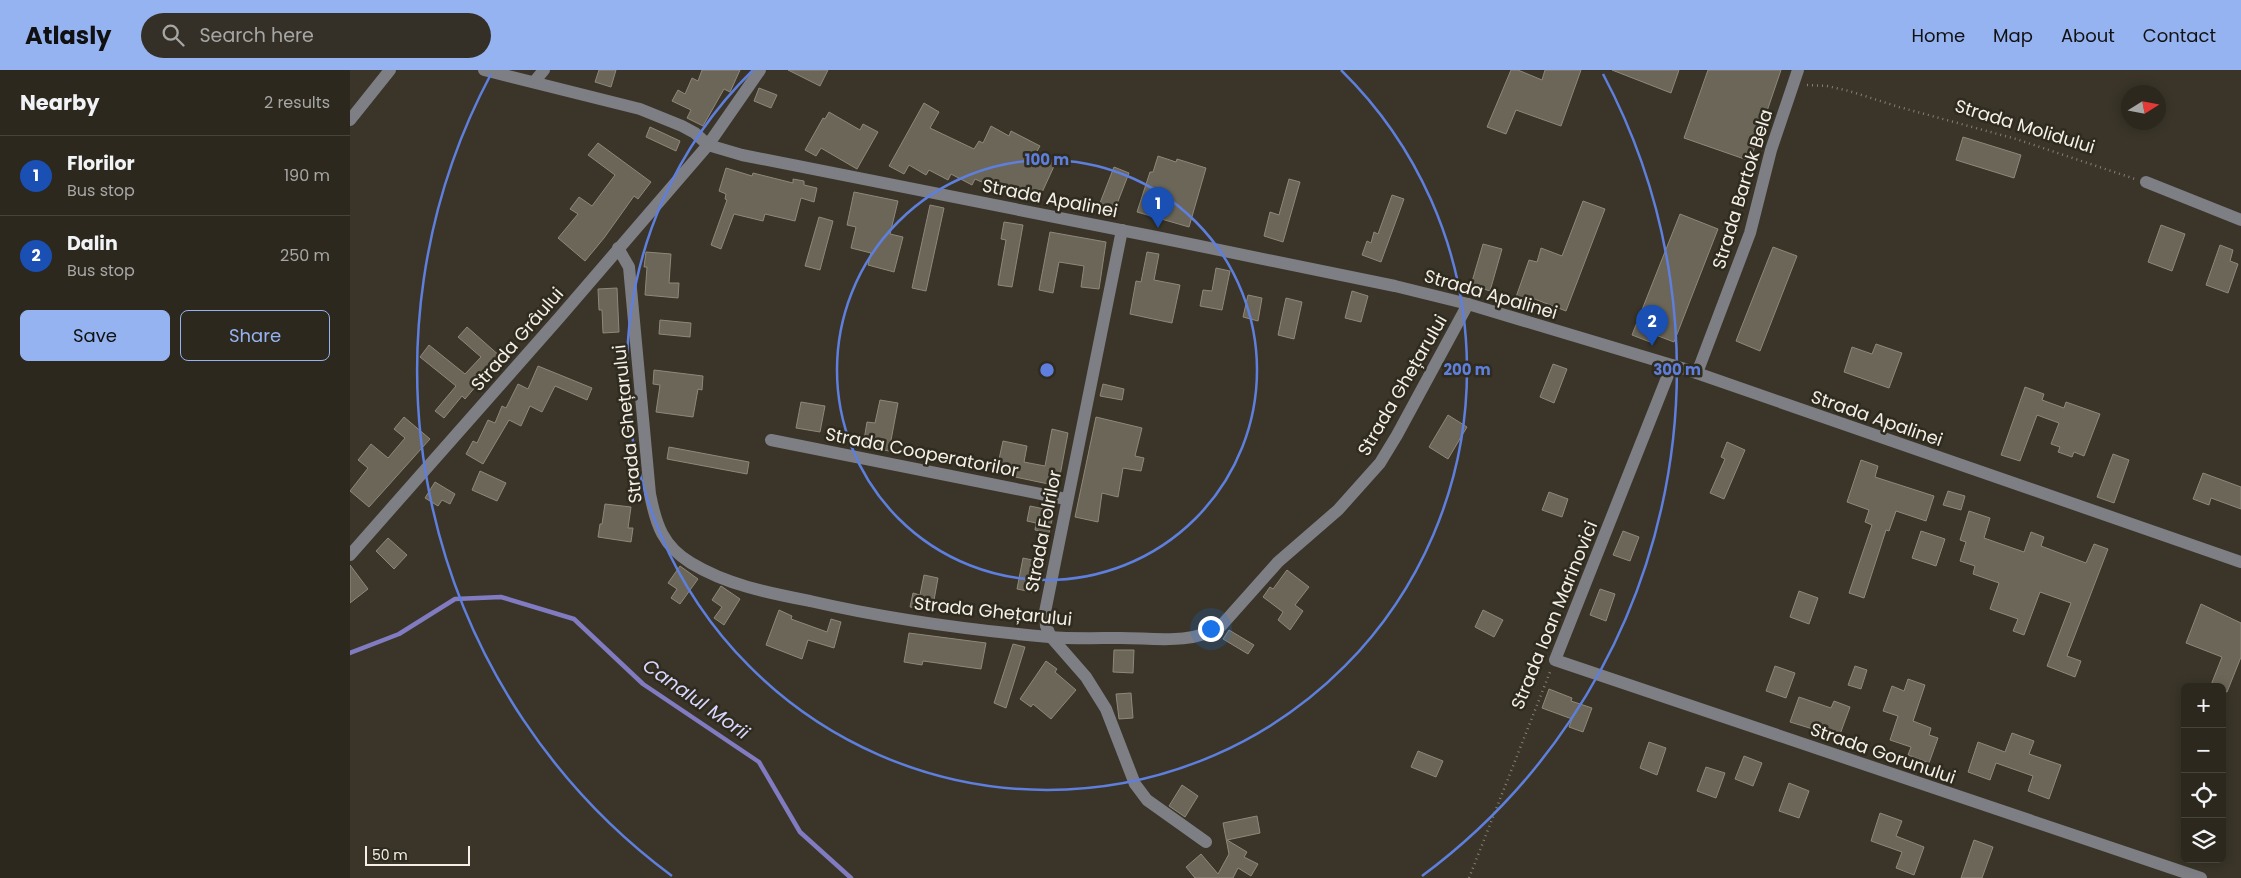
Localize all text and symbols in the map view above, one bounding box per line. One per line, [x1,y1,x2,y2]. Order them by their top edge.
search box [141,13,491,58]
text: Atlasly [25,19,111,52]
icon: search [159,21,187,49]
text: Search here [199,22,314,49]
text: Home [1911,23,1965,48]
text: Map [1993,23,2033,48]
text: About [2061,23,2115,48]
text: Contact [2143,23,2216,48]
north arrow [2121,85,2166,130]
text: Nearby [20,88,100,117]
text: 2 results [264,91,330,114]
street label: Strada Molidului [1952,93,2098,159]
street label: Strada Bartok Bela [1706,106,1778,272]
text: 100 m [1025,149,1069,170]
text: Florilor [67,150,135,177]
text: 1 [33,164,39,187]
text: 190 m [284,164,330,187]
street label: Strada Apalinei [980,173,1120,223]
text: Bus stop [67,179,135,202]
pin: 1 [1142,187,1174,228]
text: Dalin [67,230,118,257]
text: 2 [31,244,41,267]
text: 250 m [280,244,330,267]
text: Bus stop [67,259,135,282]
street label: Strada Apalinei [1421,263,1561,325]
street label: Strada Grâului [465,282,569,396]
pin: 2 [1636,305,1668,346]
button: Save [20,310,170,361]
button: Share [180,310,330,361]
street label: Strada Ghețarului [1351,310,1453,460]
street label: Strada Ghețarului [606,344,648,504]
text: 200 m [1443,359,1491,380]
text: 300 m [1653,359,1701,380]
centre of rings [1038,361,1056,379]
street label: Strada Apalinei [1808,384,1946,452]
street label: Strada Cooperatorilor [823,421,1021,483]
street label: Strada Folrilor [1019,467,1067,594]
street label: Strada Ioan Marinovici [1505,517,1603,713]
street label: Strada Ghețarului [913,590,1073,632]
your location [1198,616,1224,642]
water label: Canalul Morii [637,652,755,746]
map controls [2181,683,2226,863]
button: + [2181,683,2226,728]
street label: Strada Gorunului [1807,716,1959,790]
button: − [2181,728,2226,773]
button: locate [2181,773,2226,818]
button: layers [2181,818,2226,863]
scale bar [365,843,470,866]
text: 50 m [372,845,408,865]

